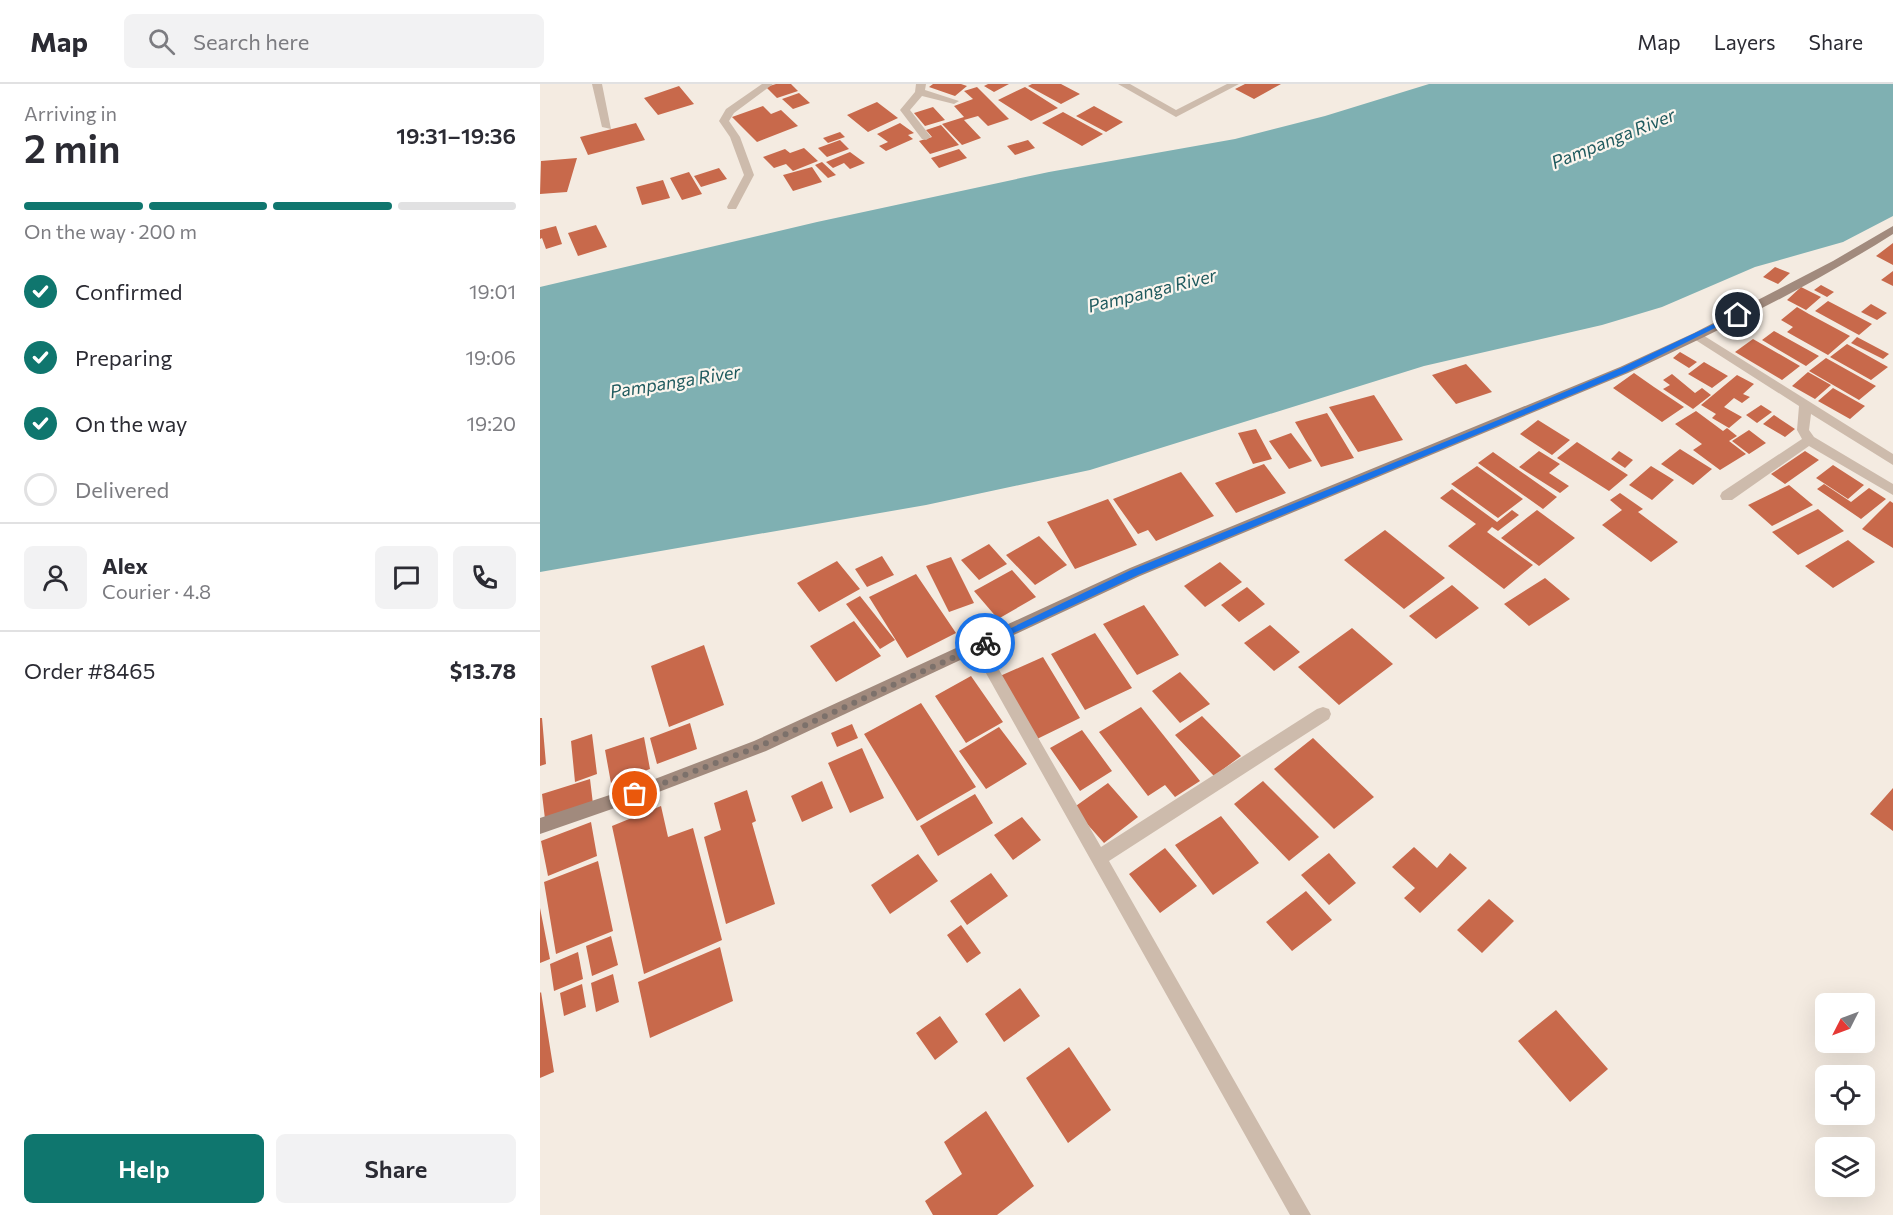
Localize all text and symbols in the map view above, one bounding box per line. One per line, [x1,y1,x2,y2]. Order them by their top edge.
search box [124,14,544,68]
text: Map [30,24,88,58]
icon: search [145,25,178,58]
text: Search here [193,28,309,55]
text: Map [1637,29,1681,54]
text: Layers [1714,29,1776,54]
text: Share [1809,29,1863,54]
text: Arriving in [24,101,117,125]
water label: Pampanga River [1548,103,1679,173]
text: 19:31–19:36 [396,122,516,149]
text: 2 min [24,123,121,171]
text: On the way · 200 m [24,219,197,243]
water label: Pampanga River [1085,263,1219,317]
icon: check [24,275,57,308]
text: Confirmed [75,278,182,305]
text: 19:01 [469,279,516,303]
pin [1712,289,1763,340]
icon: home [1721,298,1754,331]
icon: check [24,341,57,374]
text: Preparing [75,344,172,371]
text: 19:06 [465,345,516,369]
water label: Pampanga River [608,360,743,402]
icon: check [24,407,57,440]
text: On the way [75,410,187,437]
text: 19:20 [467,411,516,435]
text: Delivered [75,476,169,503]
button: person [24,546,87,609]
button: chat [375,546,438,609]
button: phone [453,546,516,609]
text: Alex [102,552,148,579]
text: Courier · 4.8 [102,579,211,603]
courier [955,613,1015,673]
icon: bike [969,627,1002,660]
text: Order #8465 [24,657,155,684]
text: $13.78 [450,657,516,684]
pin [609,768,660,819]
icon: bag [618,777,651,810]
north arrow [1815,993,1875,1053]
map controls [1815,993,1875,1197]
button: locate [1815,1065,1875,1125]
button: Help [24,1134,264,1203]
button: Share [276,1134,516,1203]
button: layers [1815,1137,1875,1197]

